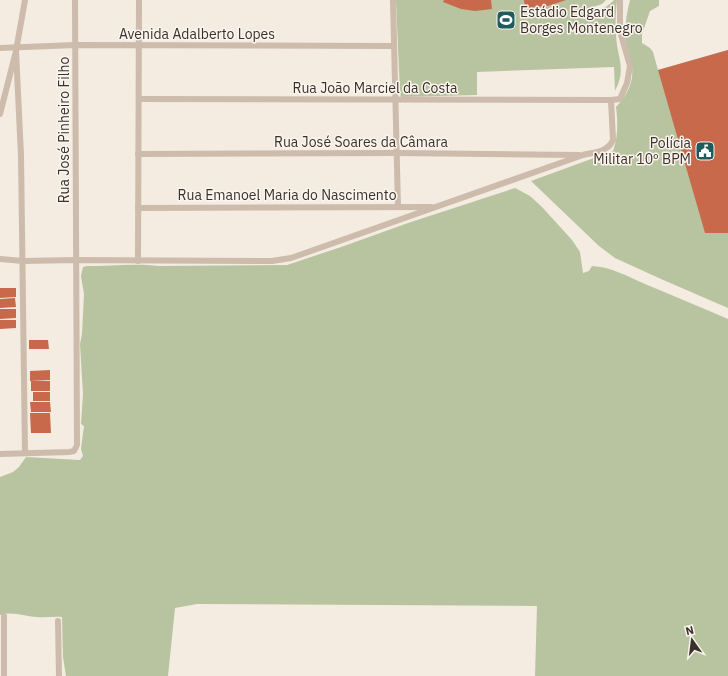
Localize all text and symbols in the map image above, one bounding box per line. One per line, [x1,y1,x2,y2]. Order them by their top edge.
place label: Estádio Edgard Borges Montenegro [520,3,643,37]
sports icon: Estádio Edgard Borges Montenegro [495,9,517,31]
street label: Avenida Adalberto Lopes [119,25,275,43]
street label: Rua José Pinheiro Filho [55,57,73,203]
street label: Rua João Marciel da Costa [292,79,458,97]
street label: Rua José Soares da Câmara [274,133,449,151]
place label: Polícia Militar 10º BPM [593,134,692,168]
public building icon: Polícia Militar 10º BPM [694,140,716,162]
street label: Rua Emanoel Maria do Nascimento [178,186,397,204]
north arrow [672,620,712,660]
text: N [684,623,695,638]

